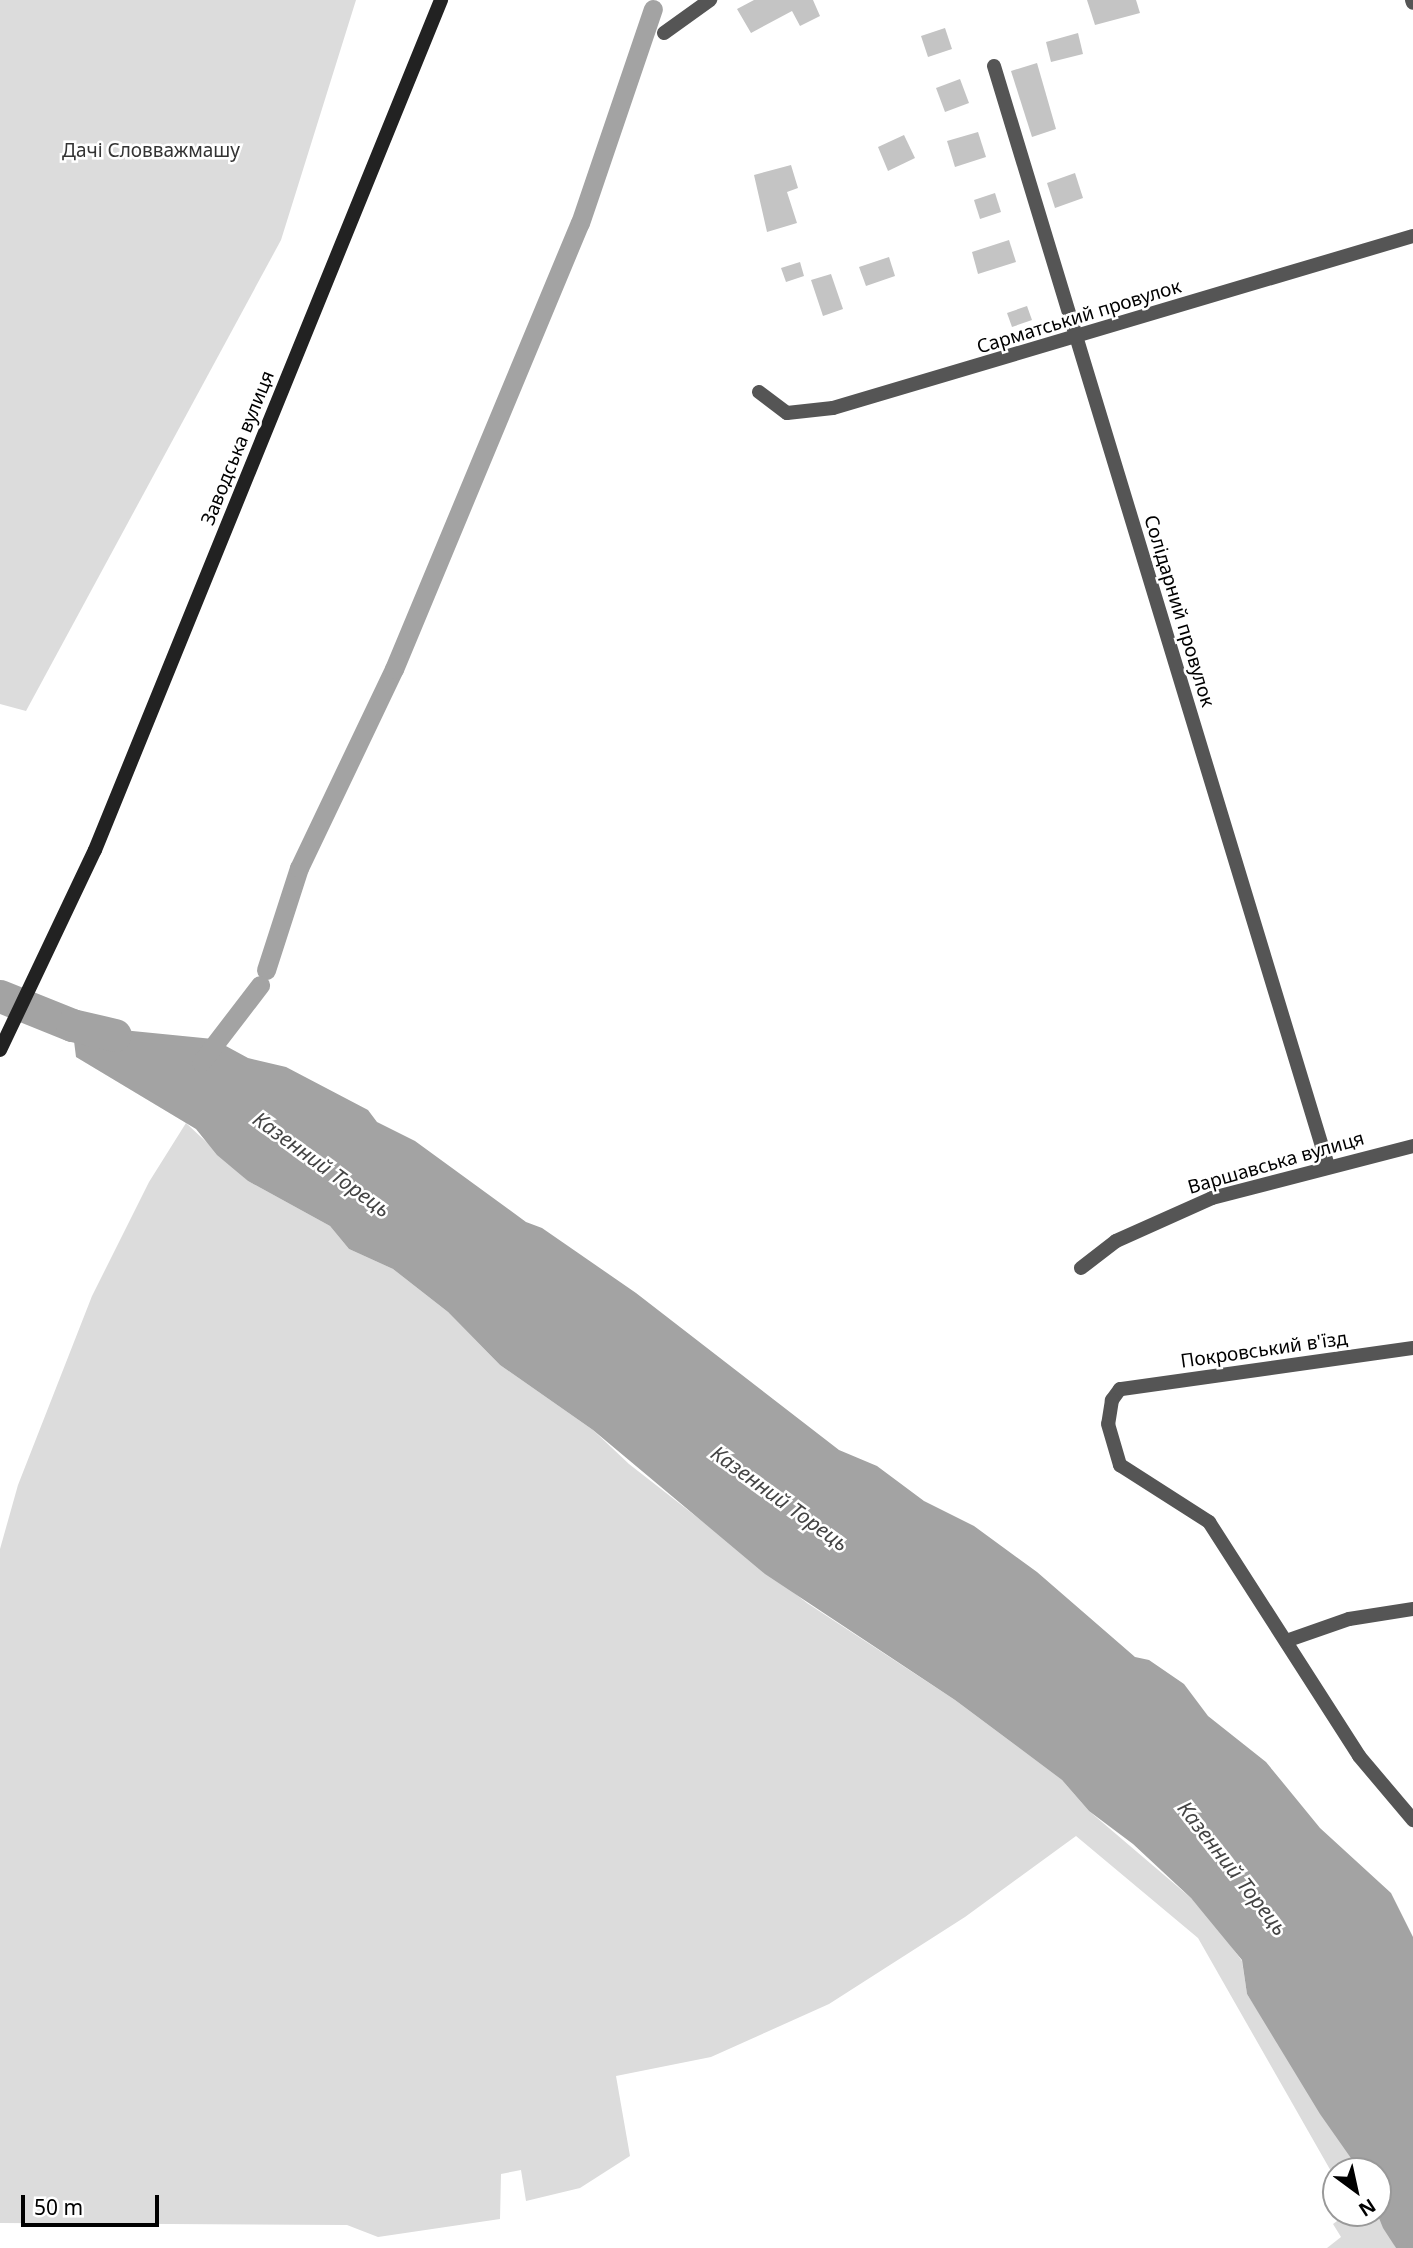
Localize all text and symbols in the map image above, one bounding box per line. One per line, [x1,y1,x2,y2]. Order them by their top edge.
park label: Дачі Словважмашу [62,140,240,162]
street label: Сарматський провулок [974,275,1184,359]
street label: Заводська вулиця [197,367,279,529]
street label: Солідарний провулок [1139,512,1219,710]
water label: Казенний Торець [249,1106,395,1222]
street label: Варшавська вулиця [1185,1127,1367,1199]
street label: Покровський в'їзд [1179,1327,1349,1373]
water label: Казенний Торець [707,1440,853,1556]
water label: Казенний Торець [1173,1796,1293,1940]
north arrow [1322,2157,1392,2227]
scale bar [24,2182,163,2226]
text: 50 m [34,2193,83,2221]
text: N [1354,2193,1381,2223]

